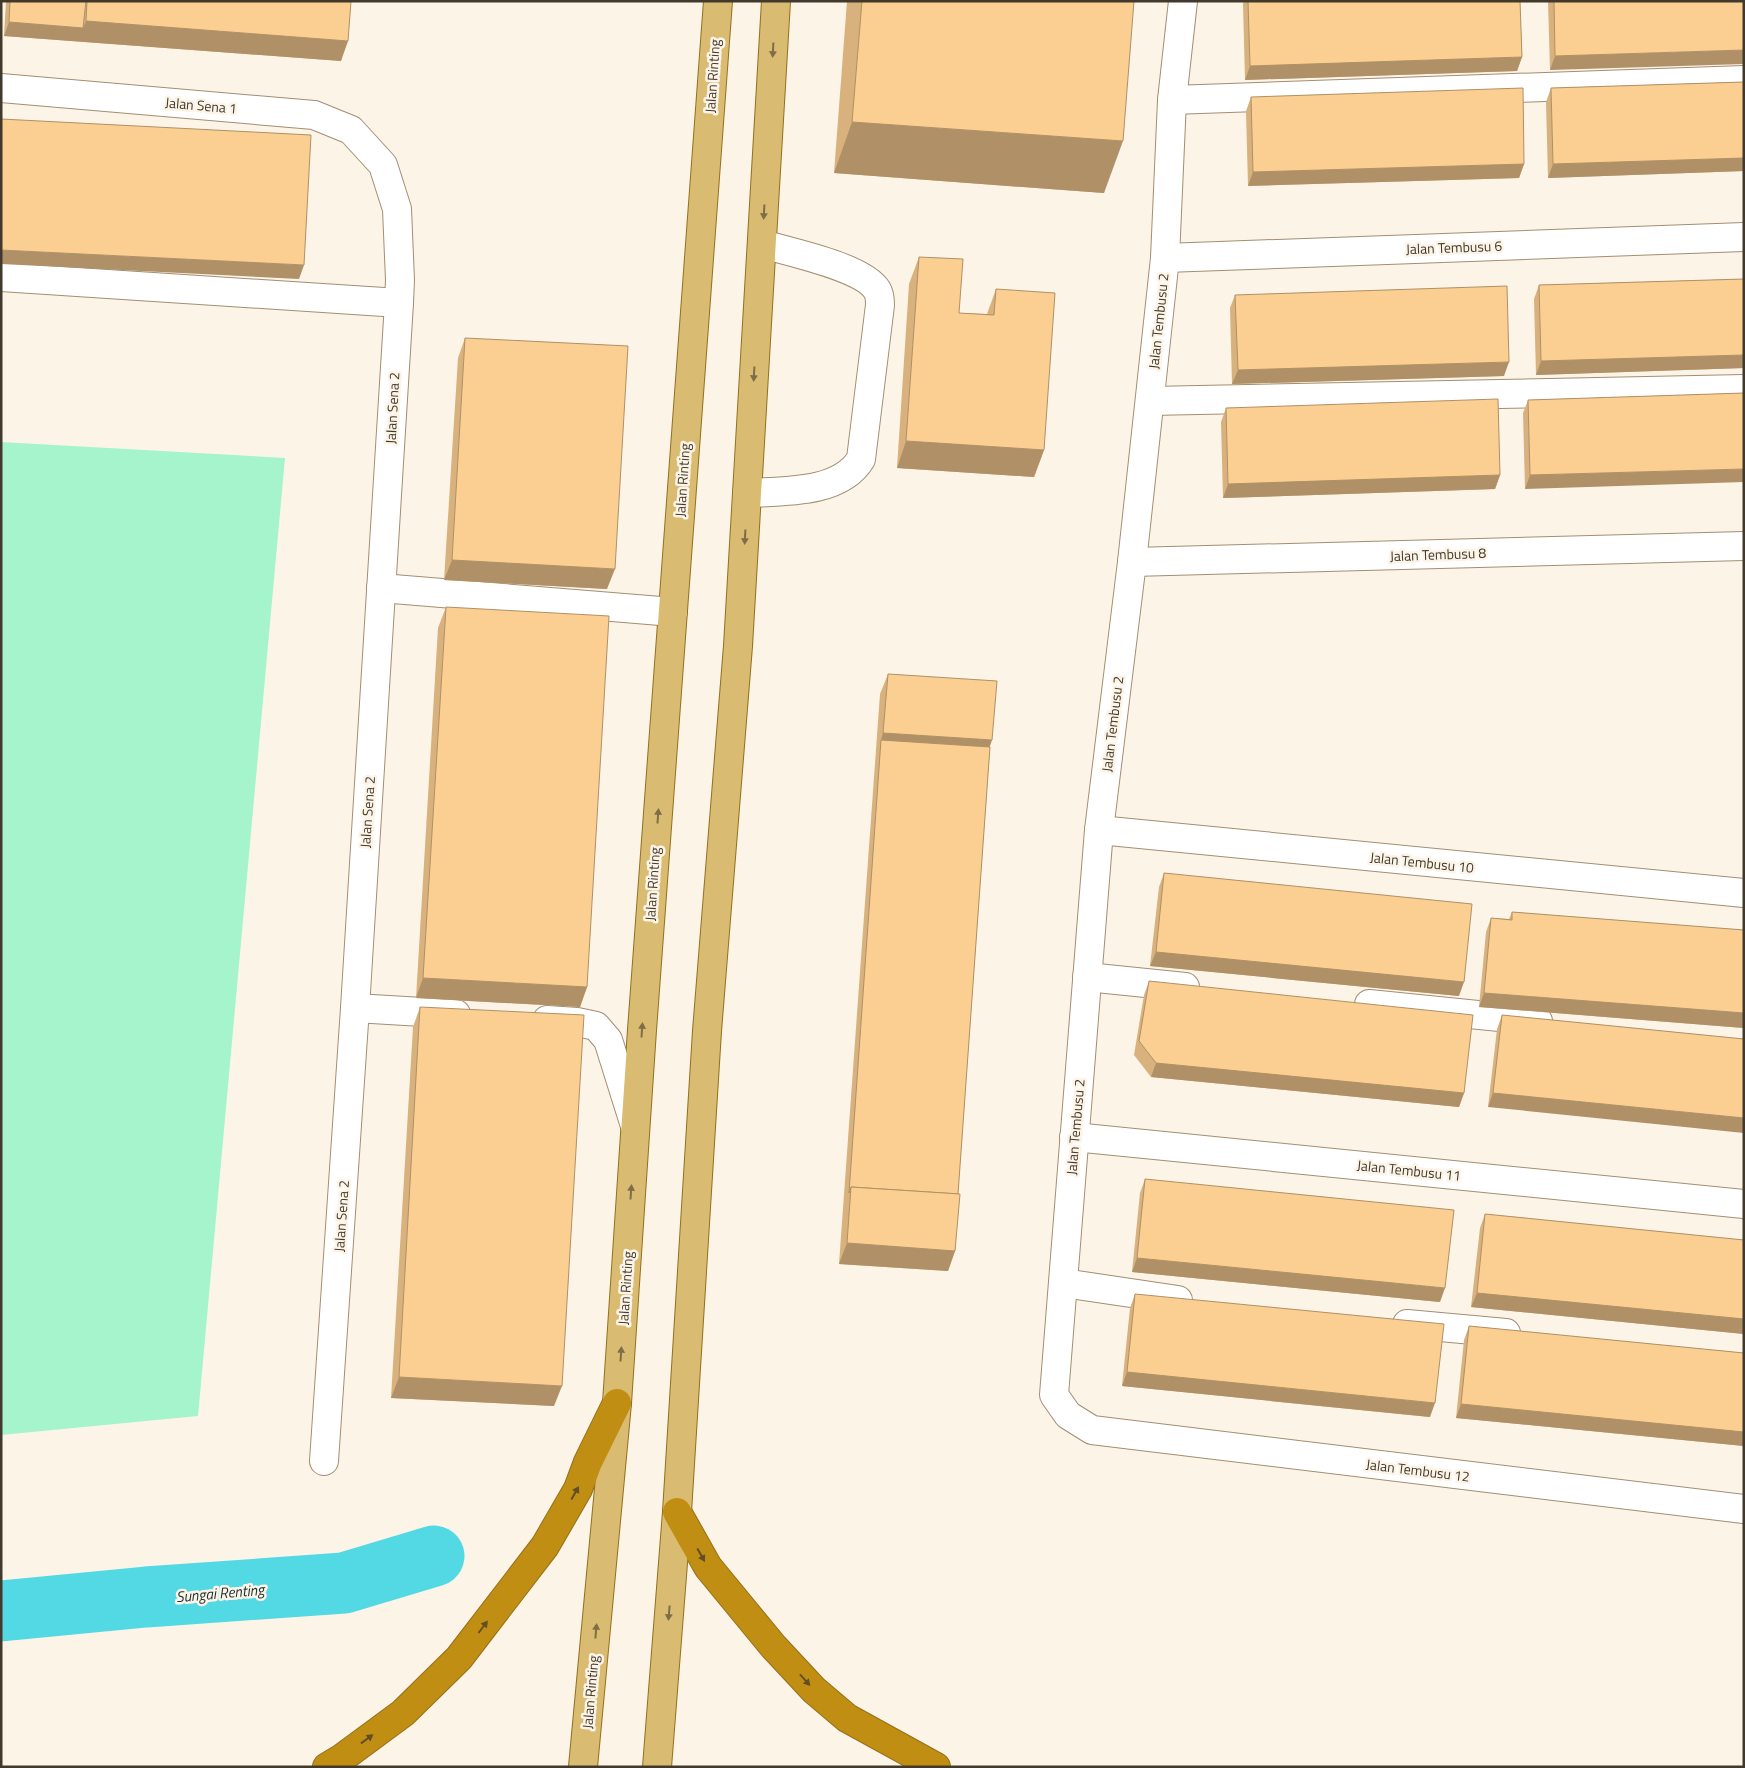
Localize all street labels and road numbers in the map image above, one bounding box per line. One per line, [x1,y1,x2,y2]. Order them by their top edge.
street label: Jalan Rinting [699,38,725,114]
street label: Jalan Sena 1 [164,91,238,119]
street label: Jalan Tembusu 6 [1405,235,1503,259]
street label: Jalan Tembusu 2 [1143,272,1173,370]
street label: Jalan Sena 2 [380,371,404,445]
street label: Jalan Rinting [669,442,695,518]
street label: Jalan Tembusu 8 [1389,542,1487,566]
street label: Jalan Tembusu 2 [1096,675,1128,773]
street label: Jalan Sena 2 [354,775,380,849]
street label: Jalan Rinting [639,846,665,922]
street label: Jalan Tembusu 10 [1369,846,1475,878]
street label: Jalan Tembusu 2 [1060,1078,1090,1176]
street label: Jalan Tembusu 11 [1356,1154,1462,1186]
street label: Jalan Sena 2 [328,1179,354,1253]
street label: Jalan Rinting [612,1250,638,1326]
street label: Jalan Tembusu 12 [1365,1453,1471,1487]
street label: Jalan Rinting [576,1654,604,1730]

